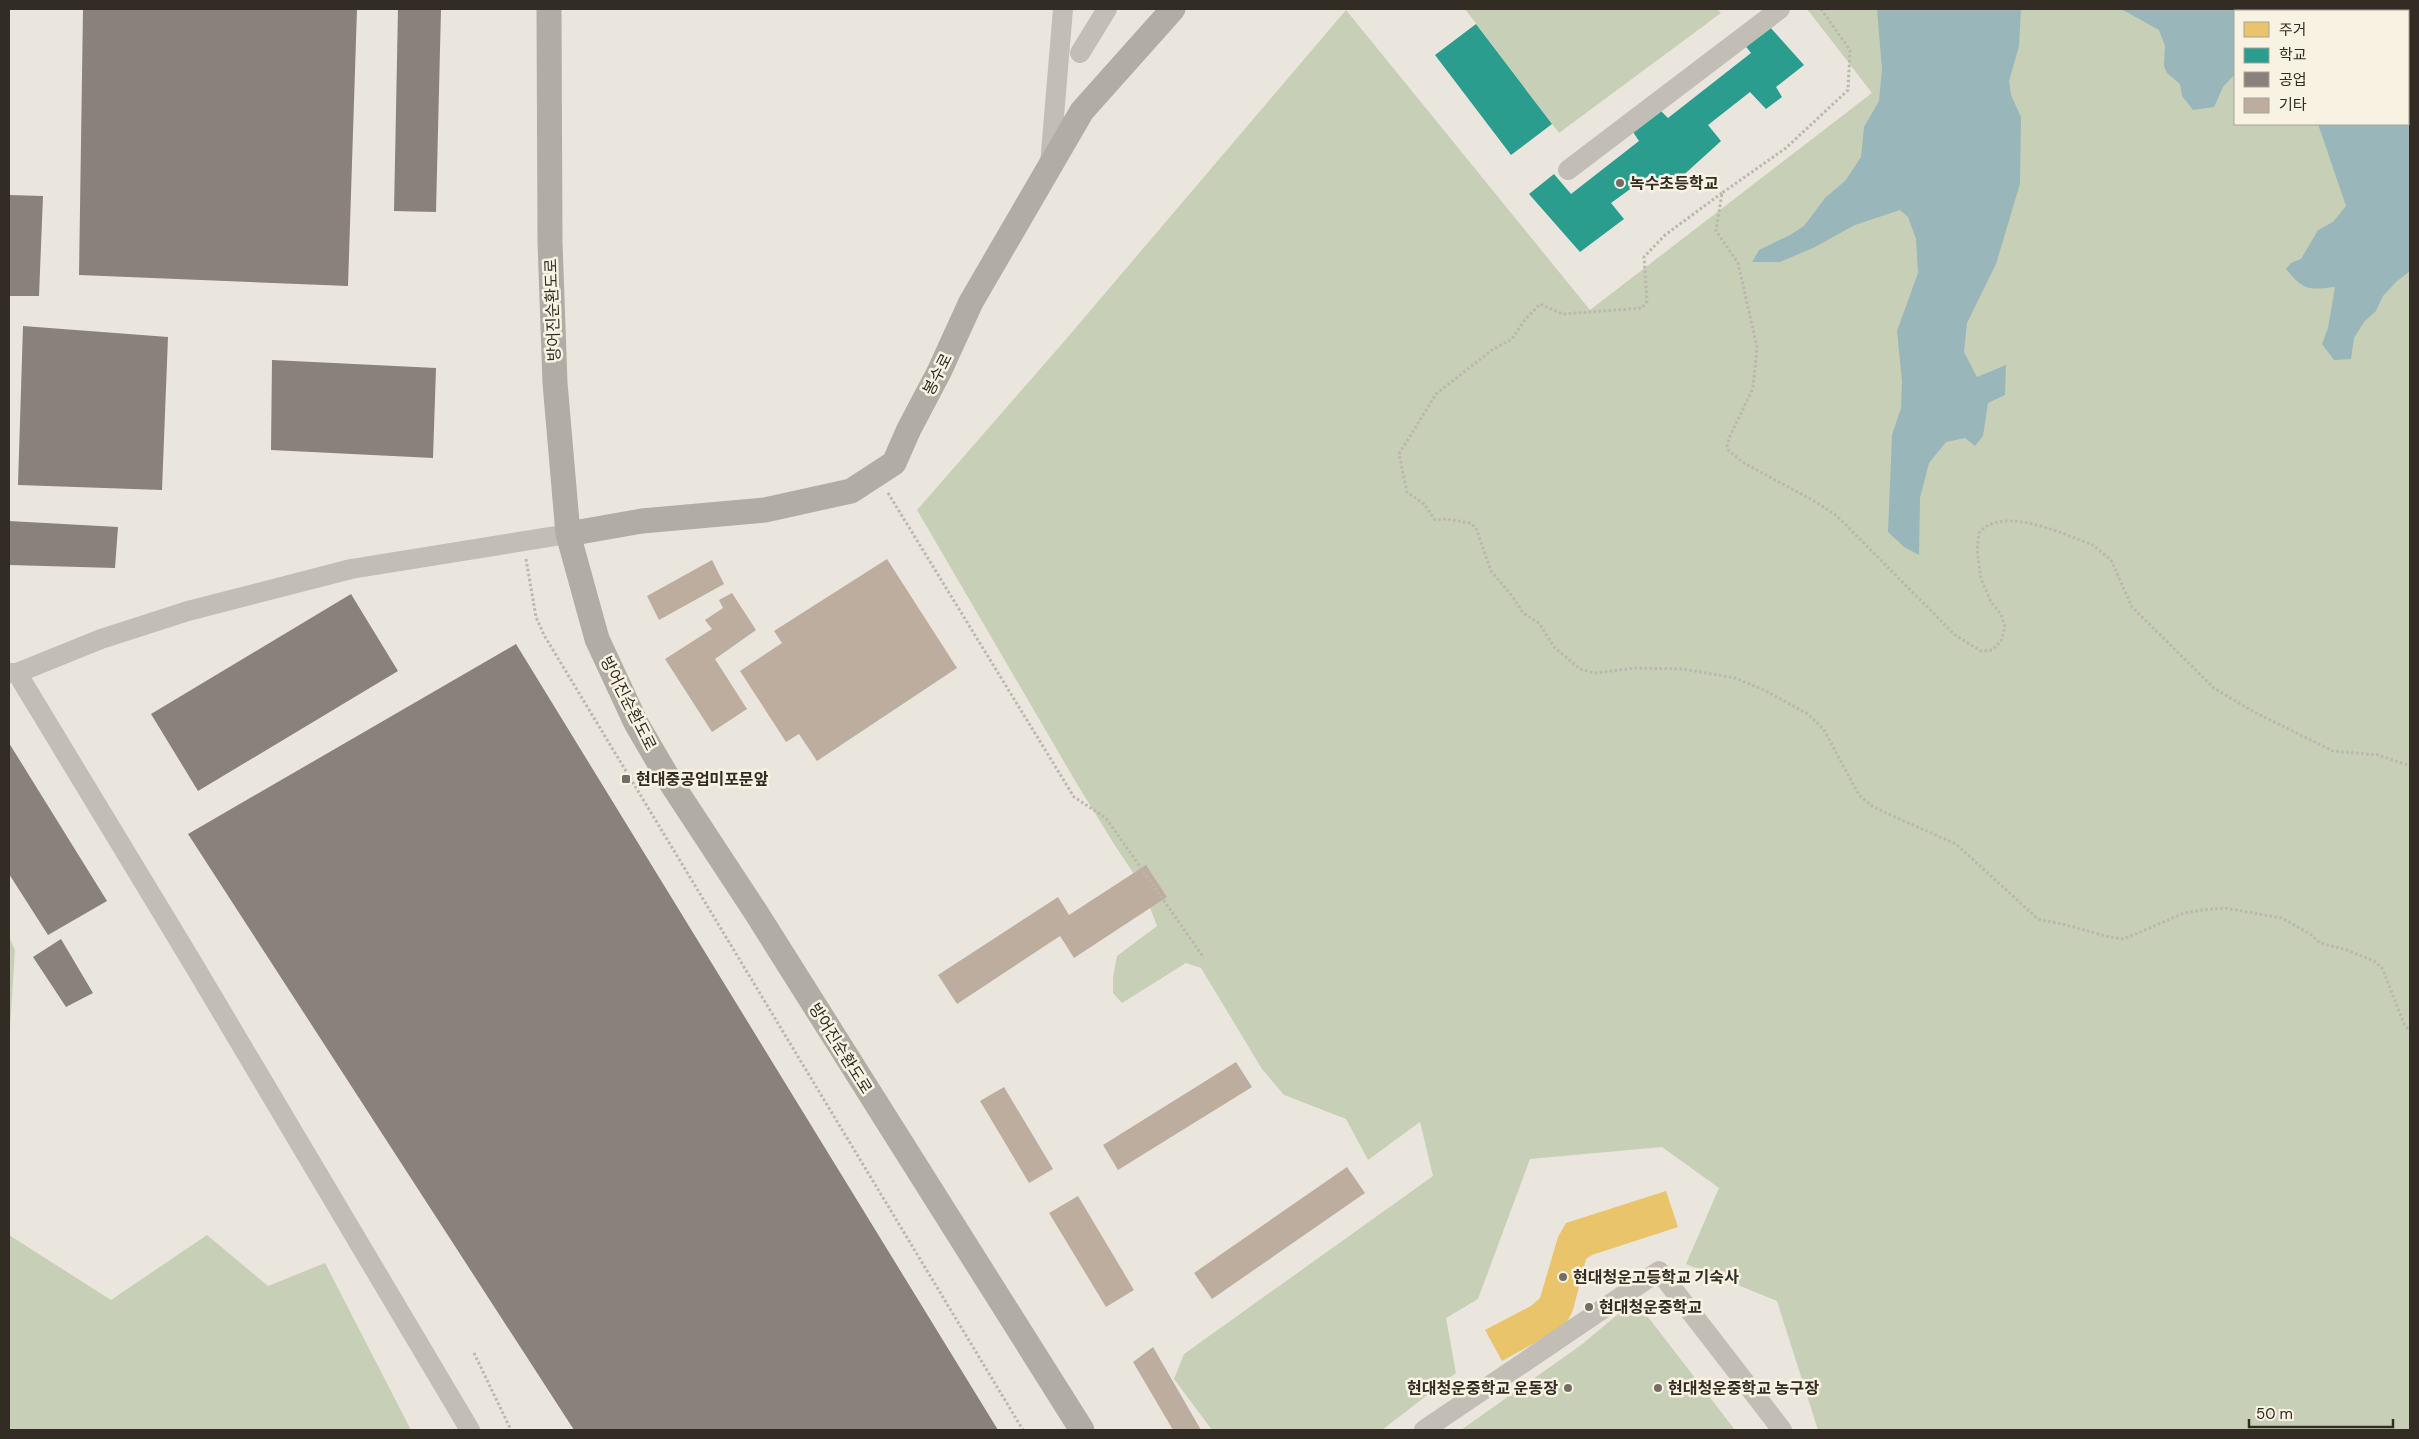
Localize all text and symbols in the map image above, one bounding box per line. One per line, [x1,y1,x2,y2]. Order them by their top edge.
legend [2234,10,2409,125]
text: 주거 [2279,20,2307,40]
text: 학교 [2279,45,2307,65]
text: 공업 [2279,70,2307,90]
text: 기타 [2279,95,2307,115]
place label: 녹수초등학교 [1630,173,1719,194]
marker: 녹수초등학교 [1614,177,1626,189]
street label: 방어진순환도로 [540,258,565,362]
street label: 봉수로 [918,350,957,399]
street label: 방어진순환도로 [596,653,661,754]
place label: 현대중공업미포문앞 [636,769,769,790]
marker: 현대중공업미포문앞 [620,773,632,785]
street label: 방어진순환도로 [804,999,877,1098]
place label: 현대청운고등학교 기숙사 [1573,1267,1739,1288]
marker: 현대청운고등학교 기숙사 [1557,1271,1569,1283]
place label: 현대청운중학교 [1599,1297,1702,1318]
marker: 현대청운중학교 [1583,1301,1595,1313]
place label: 현대청운중학교 운동장 [1407,1378,1558,1399]
place label: 현대청운중학교 농구장 [1668,1378,1819,1399]
marker: 현대청운중학교 운동장 [1562,1382,1574,1394]
marker: 현대청운중학교 농구장 [1652,1382,1664,1394]
scale bar [2249,1396,2393,1428]
text: 50 m [2256,1404,2293,1424]

